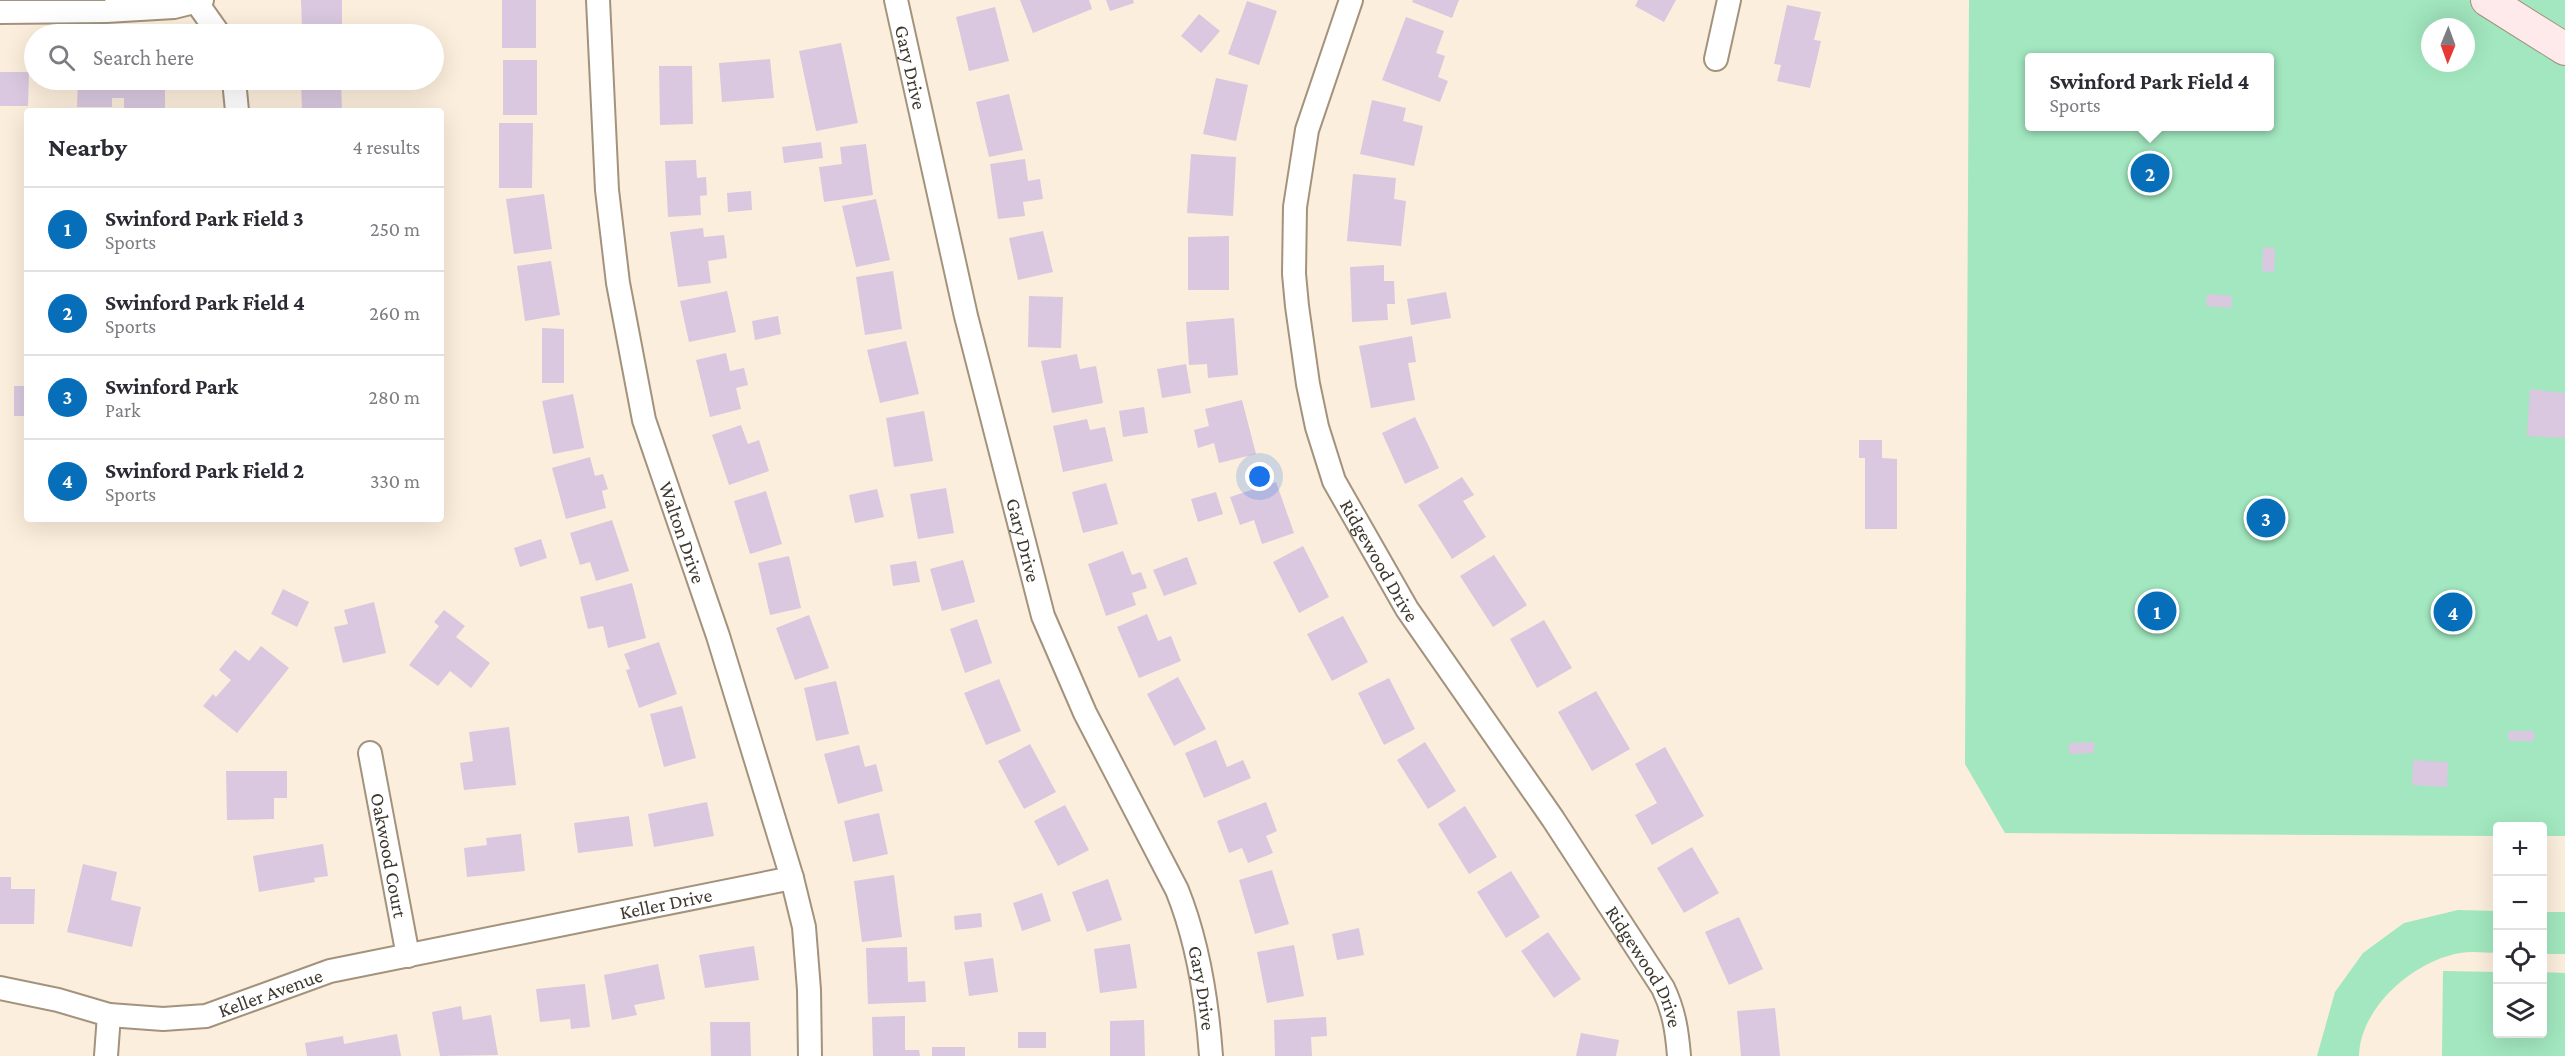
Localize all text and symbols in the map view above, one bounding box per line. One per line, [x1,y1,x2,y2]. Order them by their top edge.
north arrow [2421,18,2475,72]
street label: Gary Drive [891,23,931,112]
search box [24,24,444,90]
icon: search [45,41,78,74]
text: Search here [93,45,194,70]
popup [2025,53,2274,131]
text: Swinford Park Field 4 [2050,69,2249,94]
text: Sports [2050,94,2101,116]
text: Nearby [48,133,127,162]
text: 4 results [353,136,420,158]
pin: 2 [2130,150,2170,195]
text: Swinford Park Field 3 [105,206,304,231]
text: 1 [64,218,71,240]
text: 250 m [370,218,420,240]
text: Sports [105,231,156,253]
text: Swinford Park Field 4 [105,290,305,315]
text: 2 [62,302,73,324]
text: 260 m [369,302,420,324]
text: Sports [105,315,156,337]
text: Swinford Park [105,374,238,399]
text: 3 [63,386,72,408]
text: 280 m [369,386,420,408]
text: Park [105,399,141,421]
text: Swinford Park Field 2 [105,458,304,483]
your location [1245,462,1274,491]
text: 4 [62,470,73,492]
text: 330 m [370,470,420,492]
street label: Walton Drive [655,478,710,586]
text: Sports [105,483,156,505]
street label: Ridgewood Drive [1336,495,1423,626]
street label: Gary Drive [1002,496,1045,584]
pin: 3 [2246,496,2286,540]
pin: 1 [2138,588,2176,634]
pin: 4 [2434,590,2472,634]
street label: Oakwood Court [367,791,412,920]
map controls [2493,822,2547,1038]
button: + [2493,822,2547,876]
button: − [2493,876,2547,930]
street label: Keller Drive [618,883,714,923]
street label: Ridgewood Drive [1601,901,1686,1030]
button: locate [2493,930,2547,984]
street label: Gary Drive [1184,943,1220,1032]
street label: Keller Avenue [215,964,326,1022]
button: layers [2493,984,2547,1038]

